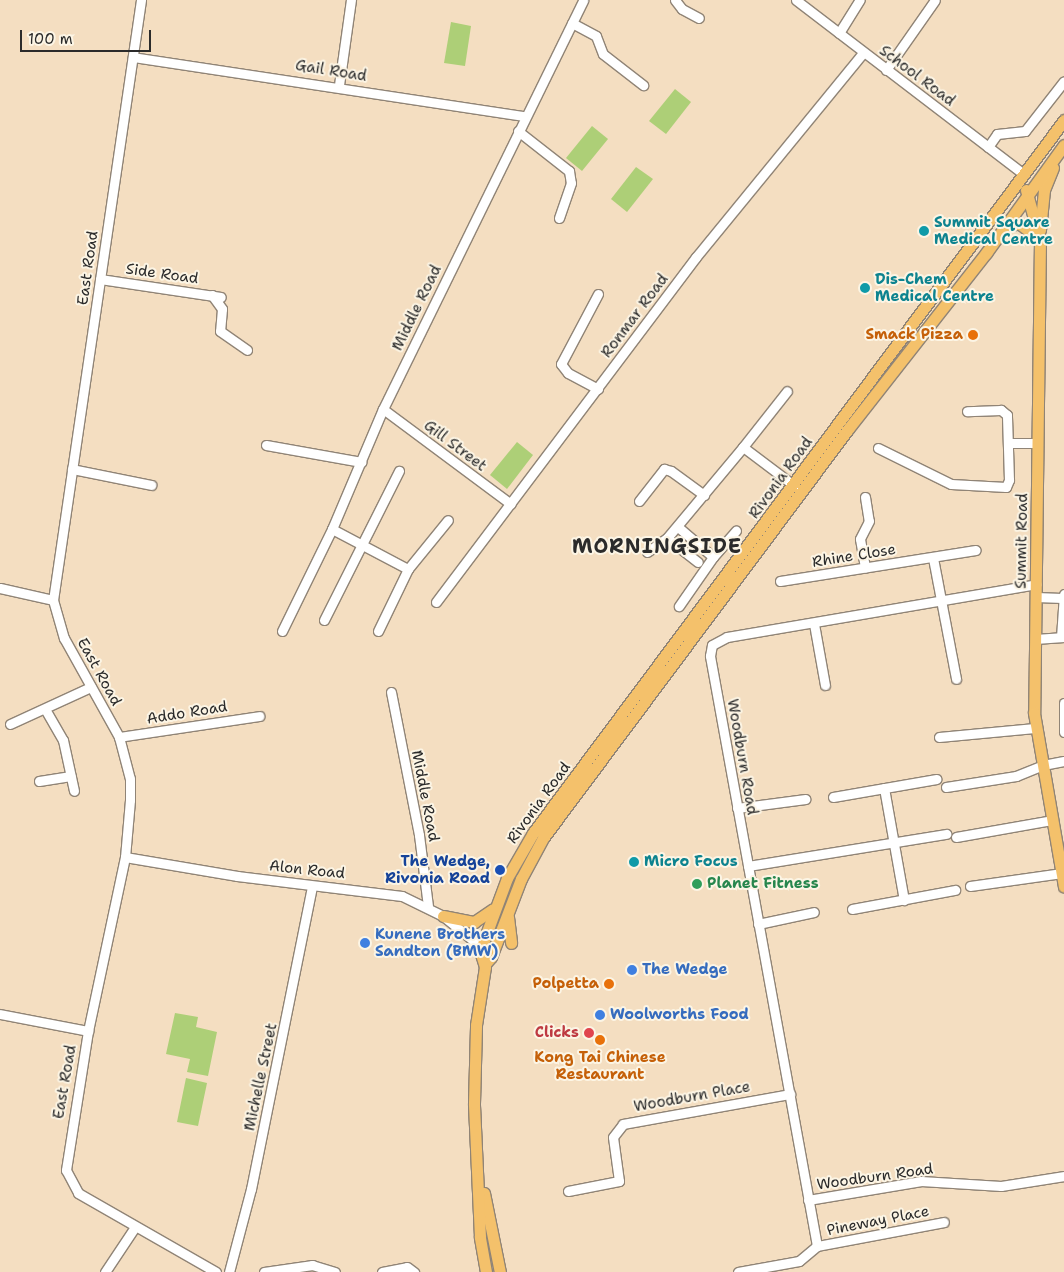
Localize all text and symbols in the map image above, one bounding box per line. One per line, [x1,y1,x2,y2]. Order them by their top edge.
scale bar [22,20,154,52]
text: 100 m [28,29,73,49]
street label: School Road [876,42,958,110]
street label: Gail Road [294,56,368,86]
place label: Summit Square Medical Centre [934,213,1053,248]
marker: Summit Square Medical Centre [918,225,930,237]
street label: East Road [74,230,102,306]
street label: Side Road [125,260,199,288]
street label: Middle Road [389,262,445,354]
place label: Dis-Chem Medical Centre [875,270,994,305]
street label: Ronmar Road [598,271,672,361]
marker: Dis-Chem Medical Centre [859,282,871,294]
place label: Smack Pizza [866,326,963,344]
marker: Smack Pizza [967,329,979,341]
street label: Gill Street [420,417,490,475]
street label: Rivonia Road [745,434,817,522]
street label: Summit Road [1012,493,1032,589]
district label: MORNINGSIDE [571,534,743,558]
street label: Rhine Close [811,541,897,571]
street label: East Road [73,635,125,709]
street label: Addo Road [145,698,229,728]
street label: Woodburn Road [723,698,761,816]
street label: Middle Road [407,749,443,843]
street label: Rivonia Road [503,759,575,847]
place label: The Wedge, Rivonia Road [385,852,490,887]
place label: Micro Focus [644,853,738,871]
marker: Micro Focus [628,856,640,868]
street label: Alon Road [268,857,346,883]
marker: The Wedge, Rivonia Road [494,864,506,876]
place label: Planet Fitness [707,875,819,893]
marker: Planet Fitness [691,878,703,890]
place label: Kunene Brothers Sandton (BMW) [375,925,505,960]
marker: Kunene Brothers Sandton (BMW) [359,937,371,949]
place label: The Wedge [642,961,727,979]
marker: The Wedge [626,964,638,976]
place label: Polpetta [532,975,599,993]
marker: Polpetta [603,978,615,990]
place label: Woolworths Food [610,1006,749,1024]
marker: Woolworths Food [594,1009,606,1021]
street label: Michelle Street [241,1021,281,1133]
place label: Clicks [535,1024,579,1042]
marker: Clicks [583,1027,595,1039]
marker: Kong Tai Chinese Restaurant [594,1034,606,1046]
street label: East Road [50,1044,80,1120]
place label: Kong Tai Chinese Restaurant [534,1048,666,1083]
street label: Woodburn Place [632,1078,752,1116]
street label: Woodburn Road [816,1160,934,1194]
street label: Pineway Place [825,1202,931,1240]

